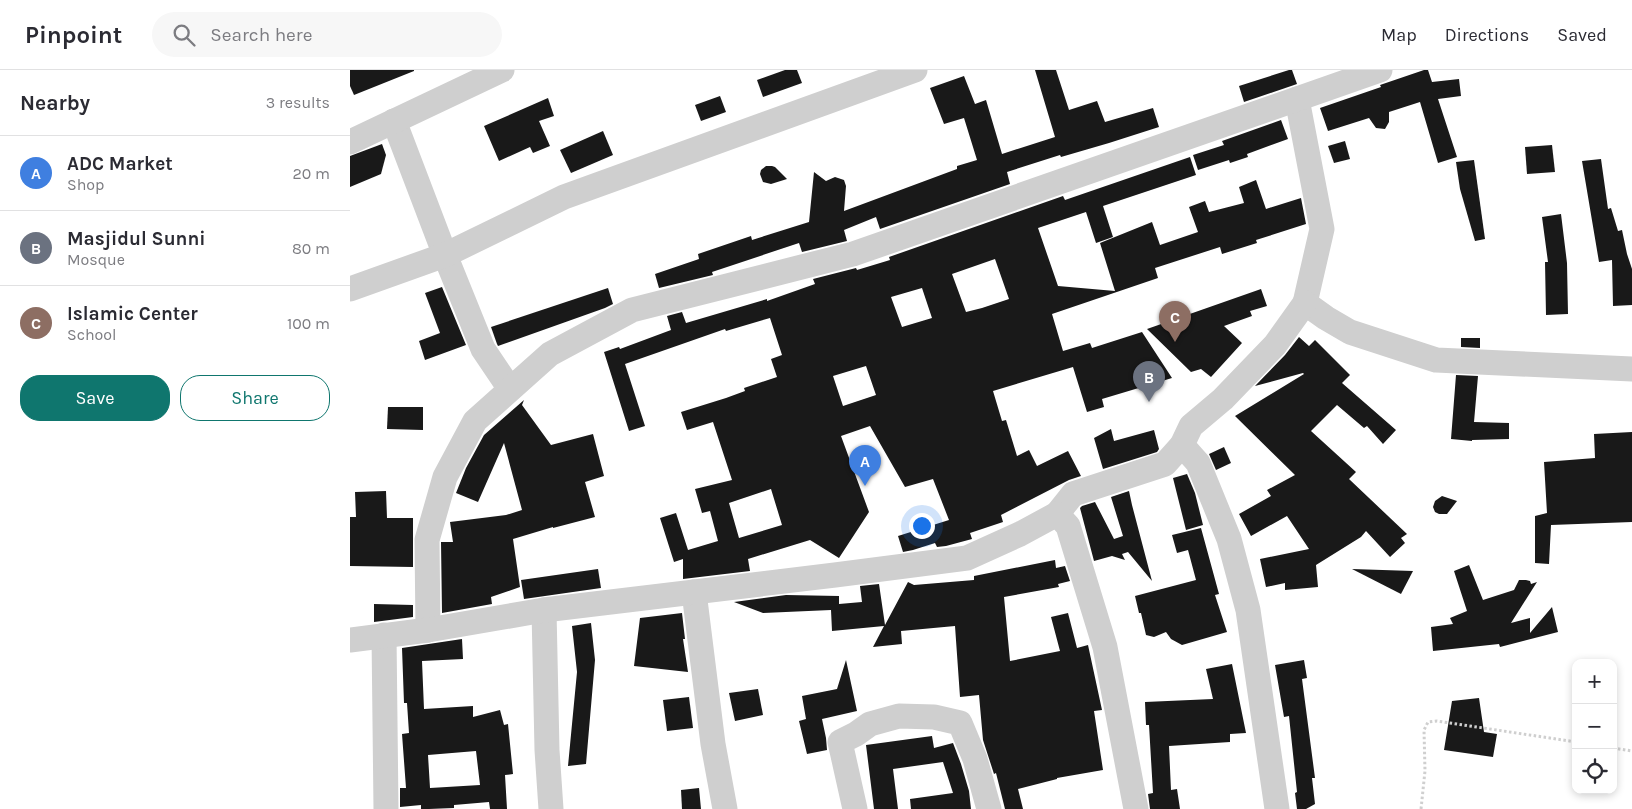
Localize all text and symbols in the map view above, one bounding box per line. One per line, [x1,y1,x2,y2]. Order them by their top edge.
search box [152,12,502,57]
text: Pinpoint [25,21,122,49]
icon: search [170,21,198,49]
text: Search here [210,24,312,46]
text: Map [1381,24,1417,46]
text: Directions [1445,24,1529,46]
text: Saved [1557,24,1607,46]
text: Nearby [20,91,90,115]
text: 3 results [266,93,330,112]
text: ADC Market [67,153,173,175]
text: A [31,164,41,183]
text: 20 m [292,164,330,183]
text: Shop [67,175,104,194]
text: Masjidul Sunni [67,228,205,250]
text: B [31,239,41,258]
text: 80 m [292,239,330,258]
text: Mosque [67,250,125,269]
pin: C [1159,301,1191,342]
text: Islamic Center [67,303,198,325]
text: C [31,314,41,333]
text: 100 m [287,314,330,333]
text: School [67,325,117,344]
pin: B [1133,361,1165,402]
button: Save [20,375,170,421]
button: Share [180,375,330,421]
pin: A [849,445,881,486]
your location [909,513,935,539]
map controls [1572,659,1617,794]
button: + [1572,659,1617,704]
button: − [1572,704,1617,749]
button: locate [1572,749,1617,794]

